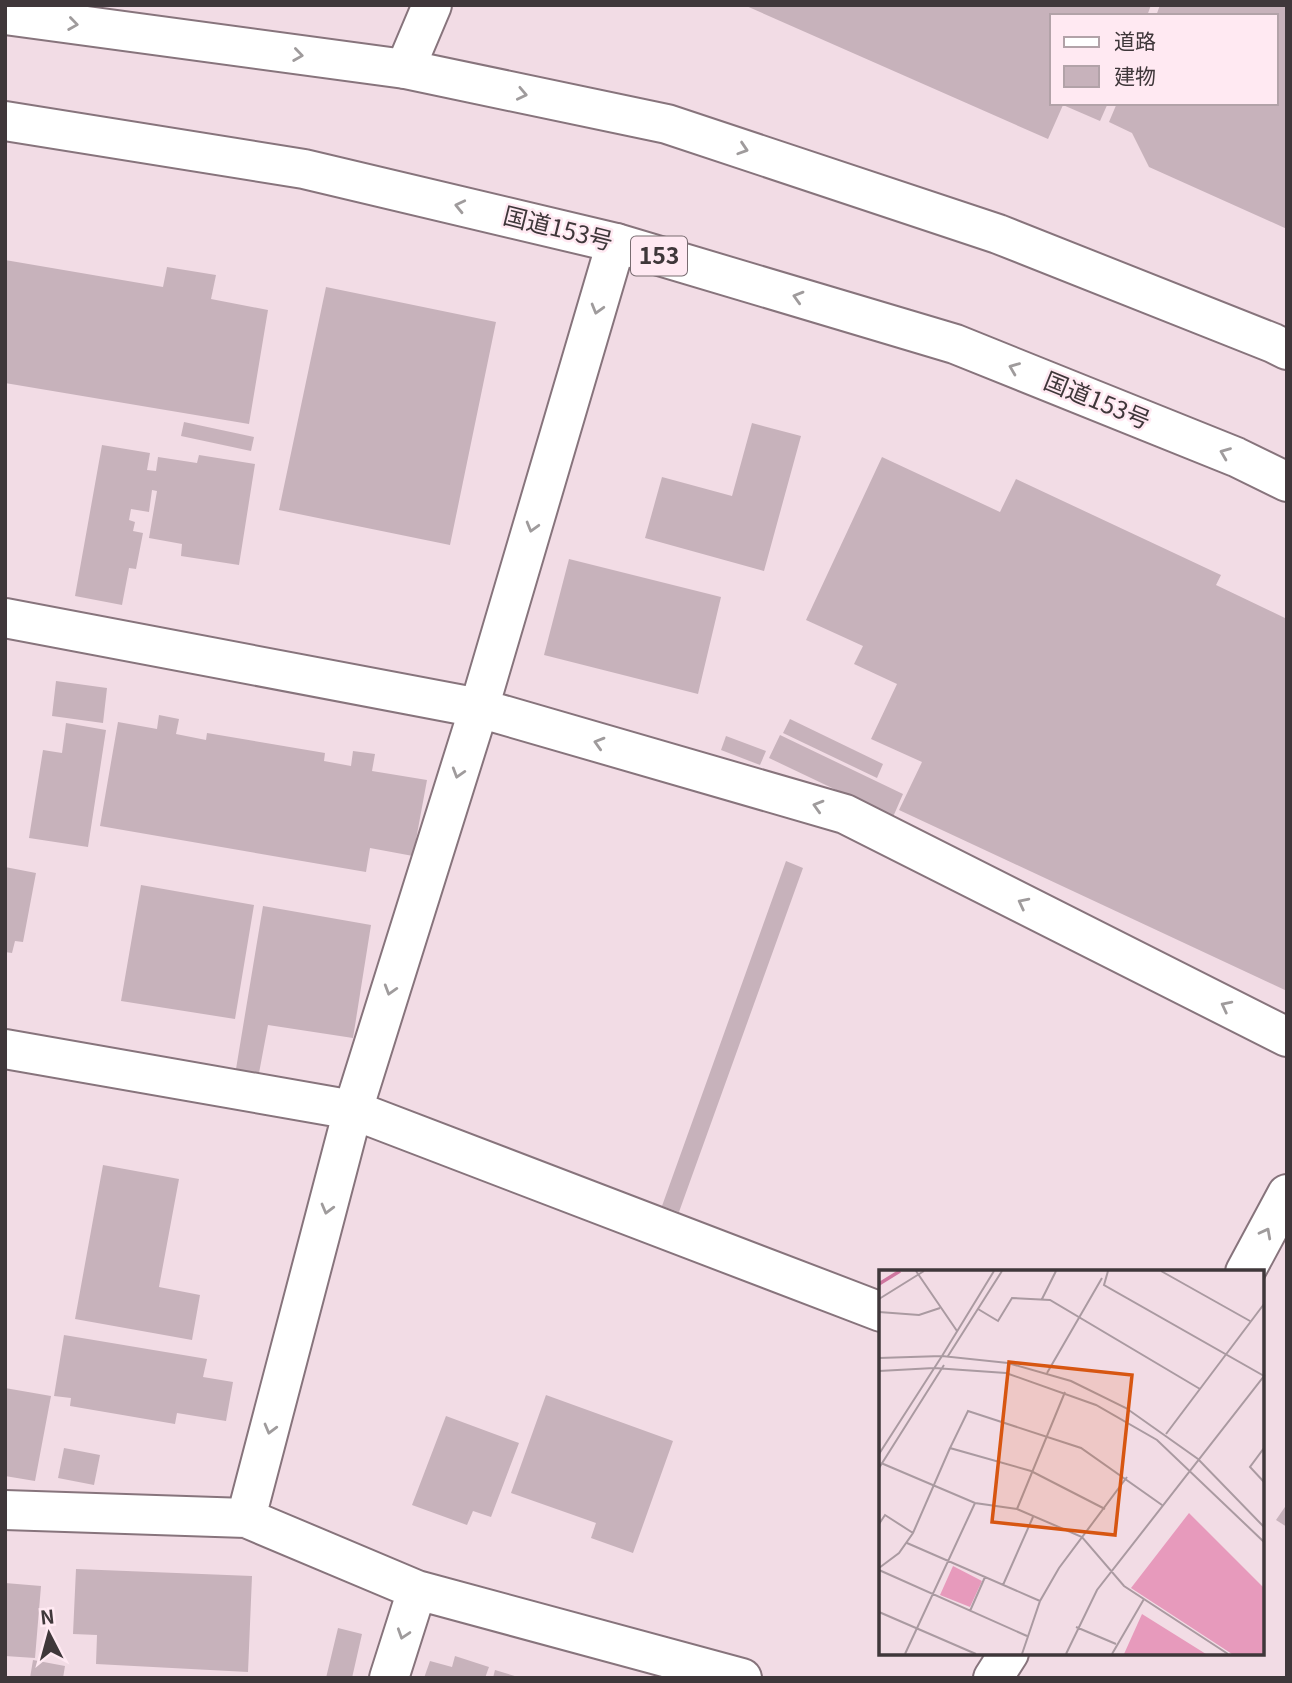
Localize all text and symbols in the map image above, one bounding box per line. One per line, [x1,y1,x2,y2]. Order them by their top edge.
legend [1050,14,1278,105]
one-way arrow [67,16,79,31]
text: 道路 [1114,25,1156,55]
one-way arrow [292,47,304,62]
text: 建物 [1114,60,1156,90]
one-way arrow [516,85,528,100]
one-way arrow [736,141,748,155]
street label: 国道153号 [500,196,617,257]
one-way arrow [454,200,466,214]
road number: 153 [631,236,687,276]
one-way arrow [792,291,804,306]
one-way arrow [590,302,605,314]
street label: 国道153号 [1039,361,1156,436]
one-way arrow [1009,362,1021,376]
one-way arrow [1220,447,1232,461]
one-way arrow [526,521,541,533]
one-way arrow [593,736,605,751]
one-way arrow [452,767,467,779]
one-way arrow [812,799,824,814]
one-way arrow [1018,897,1030,911]
one-way arrow [384,984,399,996]
one-way arrow [1221,1000,1233,1014]
one-way arrow [321,1203,335,1215]
one-way arrow [1258,1228,1271,1240]
inset map [879,1270,1264,1655]
one-way arrow [263,1423,278,1435]
north arrow [14,1599,84,1669]
text: N [39,1601,56,1630]
one-way arrow [397,1627,411,1639]

